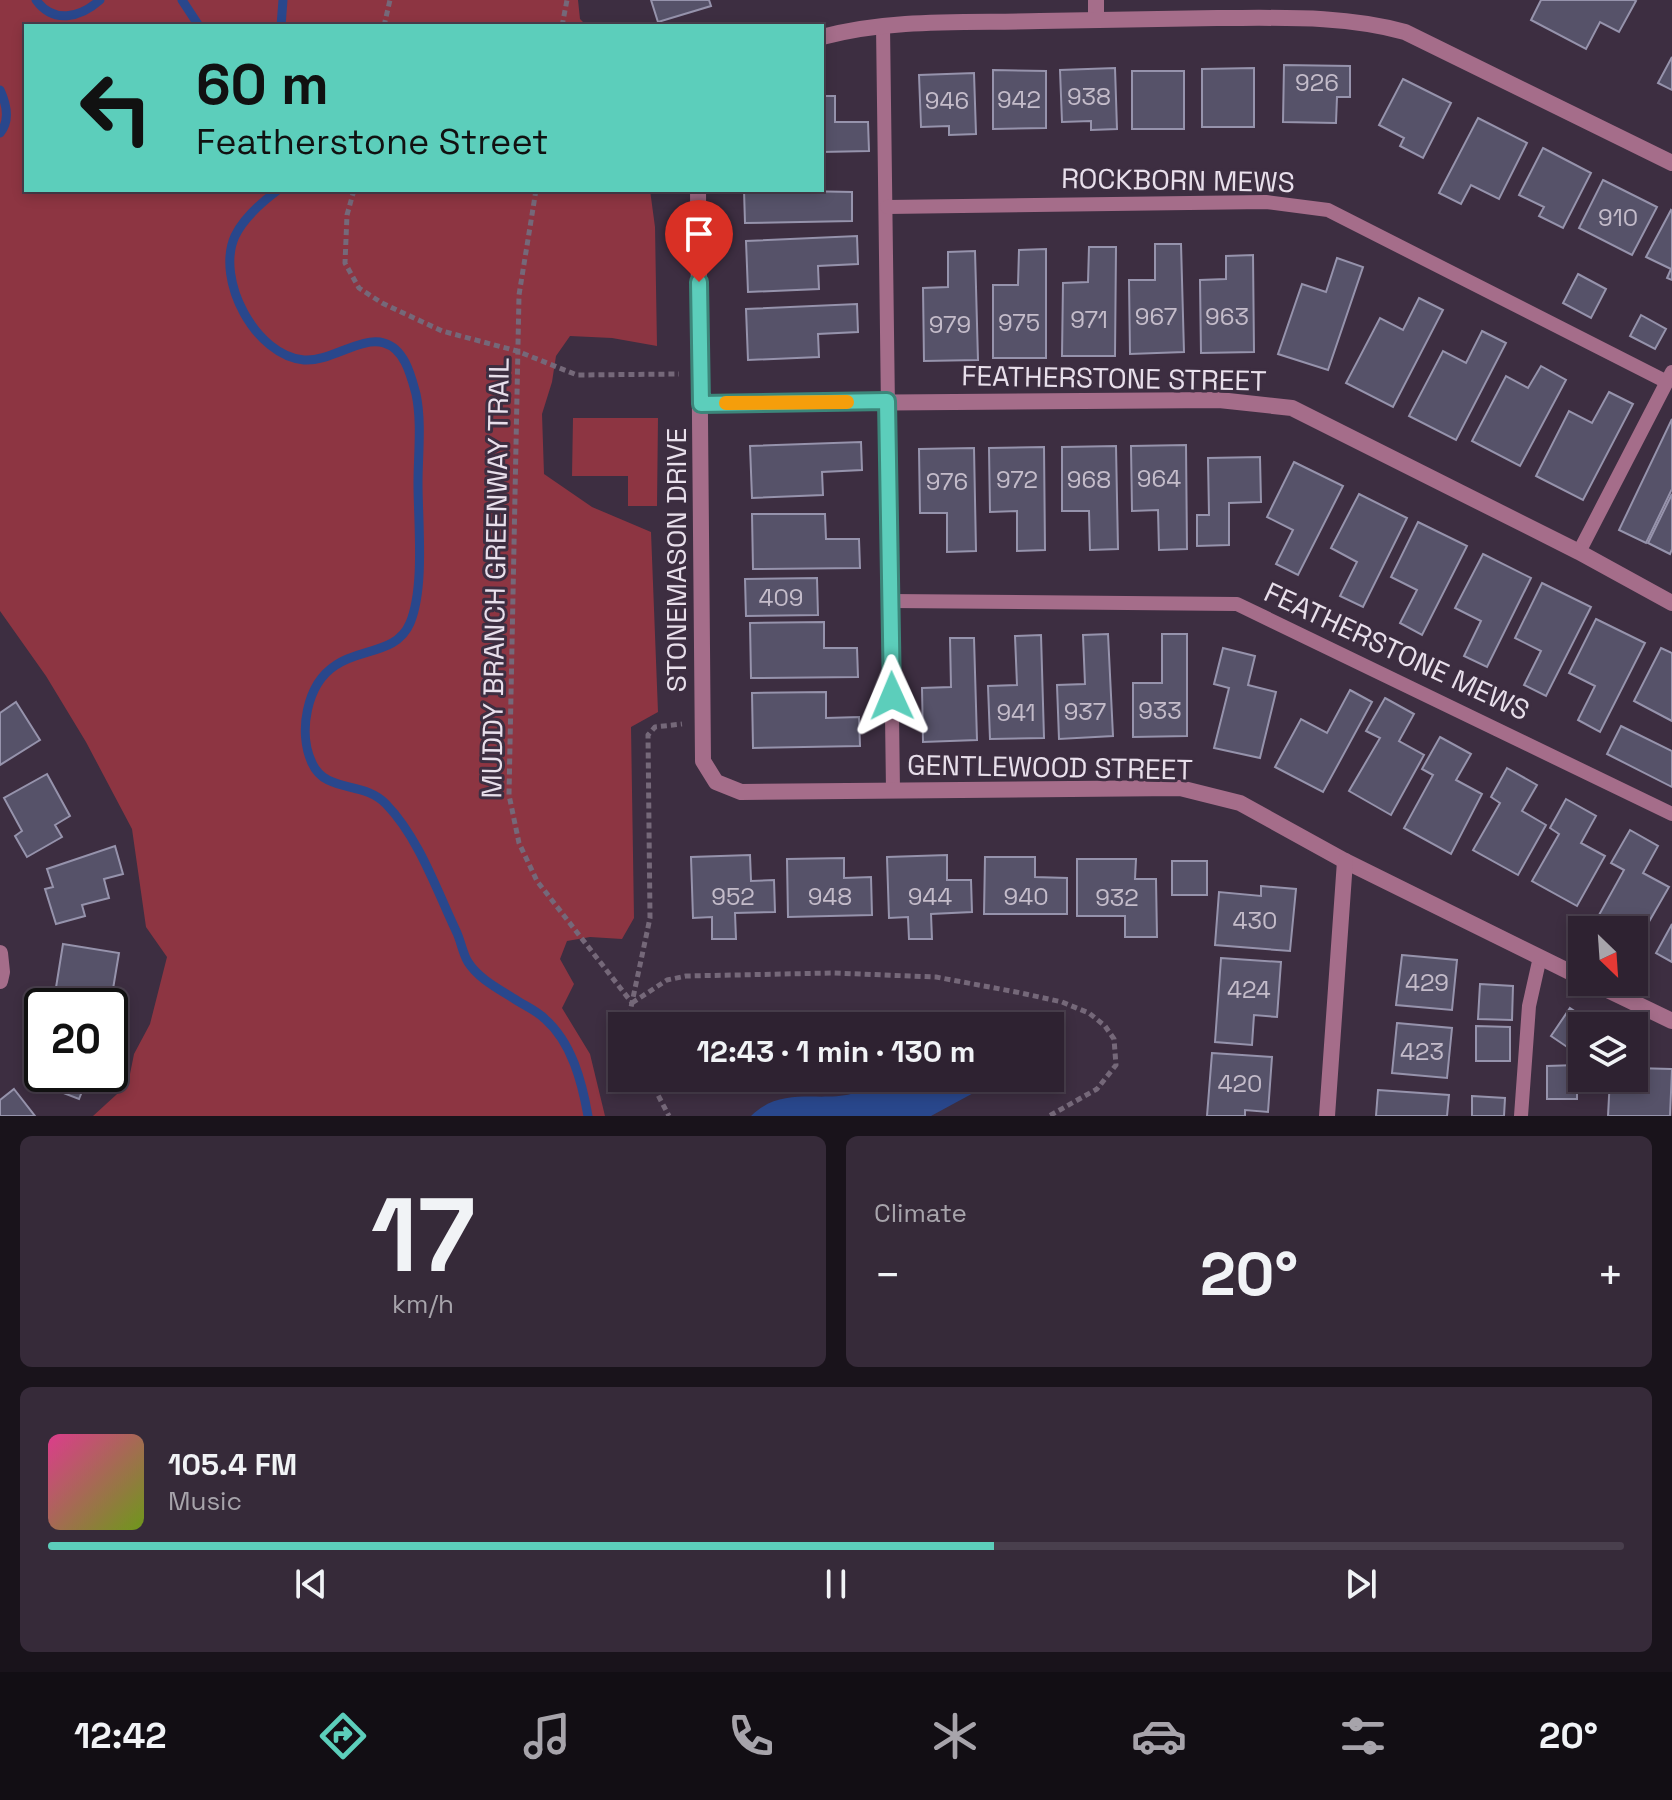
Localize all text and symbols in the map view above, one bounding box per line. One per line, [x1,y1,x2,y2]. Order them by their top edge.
text: 60 m [196,49,329,120]
icon: left [64,56,168,160]
house number: 926 [1295,67,1339,98]
house number: 938 [1067,81,1111,112]
house number: 942 [997,84,1041,115]
house number: 946 [925,85,969,116]
text: Featherstone Street [196,119,549,165]
street label: ROCKBORN MEWS [1061,160,1295,200]
pin [665,200,733,282]
house number: 910 [1598,202,1638,233]
icon: arrive [677,212,721,256]
house number: 967 [1135,301,1177,332]
house number: 963 [1205,301,1249,332]
house number: 971 [1070,304,1108,335]
house number: 975 [998,307,1040,338]
house number: 979 [929,309,971,340]
street label: MUDDY BRANCH GREENWAY TRAIL [473,357,517,799]
street label: FEATHERSTONE STREET [961,357,1267,399]
street label: STONEMASON DRIVE [658,428,694,692]
house number: 964 [1137,463,1181,494]
house number: 972 [996,464,1038,495]
house number: 968 [1067,464,1111,495]
house number: 976 [926,466,968,497]
street label: FEATHERSTONE MEWS [1259,574,1535,728]
house number: 409 [758,582,804,613]
position arrow [850,654,934,738]
house number: 933 [1138,695,1182,726]
house number: 937 [1064,696,1106,727]
house number: 941 [996,697,1036,728]
street label: GENTLEWOOD STREET [907,747,1193,787]
house number: 952 [711,881,755,912]
house number: 948 [808,881,852,912]
house number: 944 [908,881,952,912]
house number: 940 [1003,881,1049,912]
house number: 932 [1095,882,1139,913]
house number: 430 [1233,905,1277,936]
north arrow [1568,916,1648,996]
map controls [1568,916,1648,1092]
house number: 429 [1405,967,1449,998]
house number: 424 [1227,974,1271,1005]
speed limit sign: 20 [24,988,128,1092]
button: layers [1568,1012,1648,1092]
text: 12:43 · 1 min · 130 m [697,1032,975,1071]
house number: 423 [1400,1036,1444,1067]
house number: 420 [1218,1068,1262,1099]
text: 17 [371,1169,475,1301]
text: Climate [874,1196,967,1230]
text: 20° [1200,1236,1298,1313]
text: − [874,1247,901,1303]
text: + [1597,1247,1624,1303]
text: km/h [392,1287,454,1321]
text: 105.4 FM [168,1445,297,1484]
text: Music [168,1484,242,1518]
icon: previous [289,1562,333,1606]
icon: pause [814,1562,858,1606]
icon: next [1339,1562,1383,1606]
icon: directions [315,1708,371,1764]
icon: music [519,1708,575,1764]
icon: phone [723,1708,779,1764]
icon: climate [927,1708,983,1764]
icon: car [1131,1708,1187,1764]
icon: filters [1335,1708,1391,1764]
text: 12:42 [74,1713,167,1759]
text: 20° [1539,1713,1598,1759]

